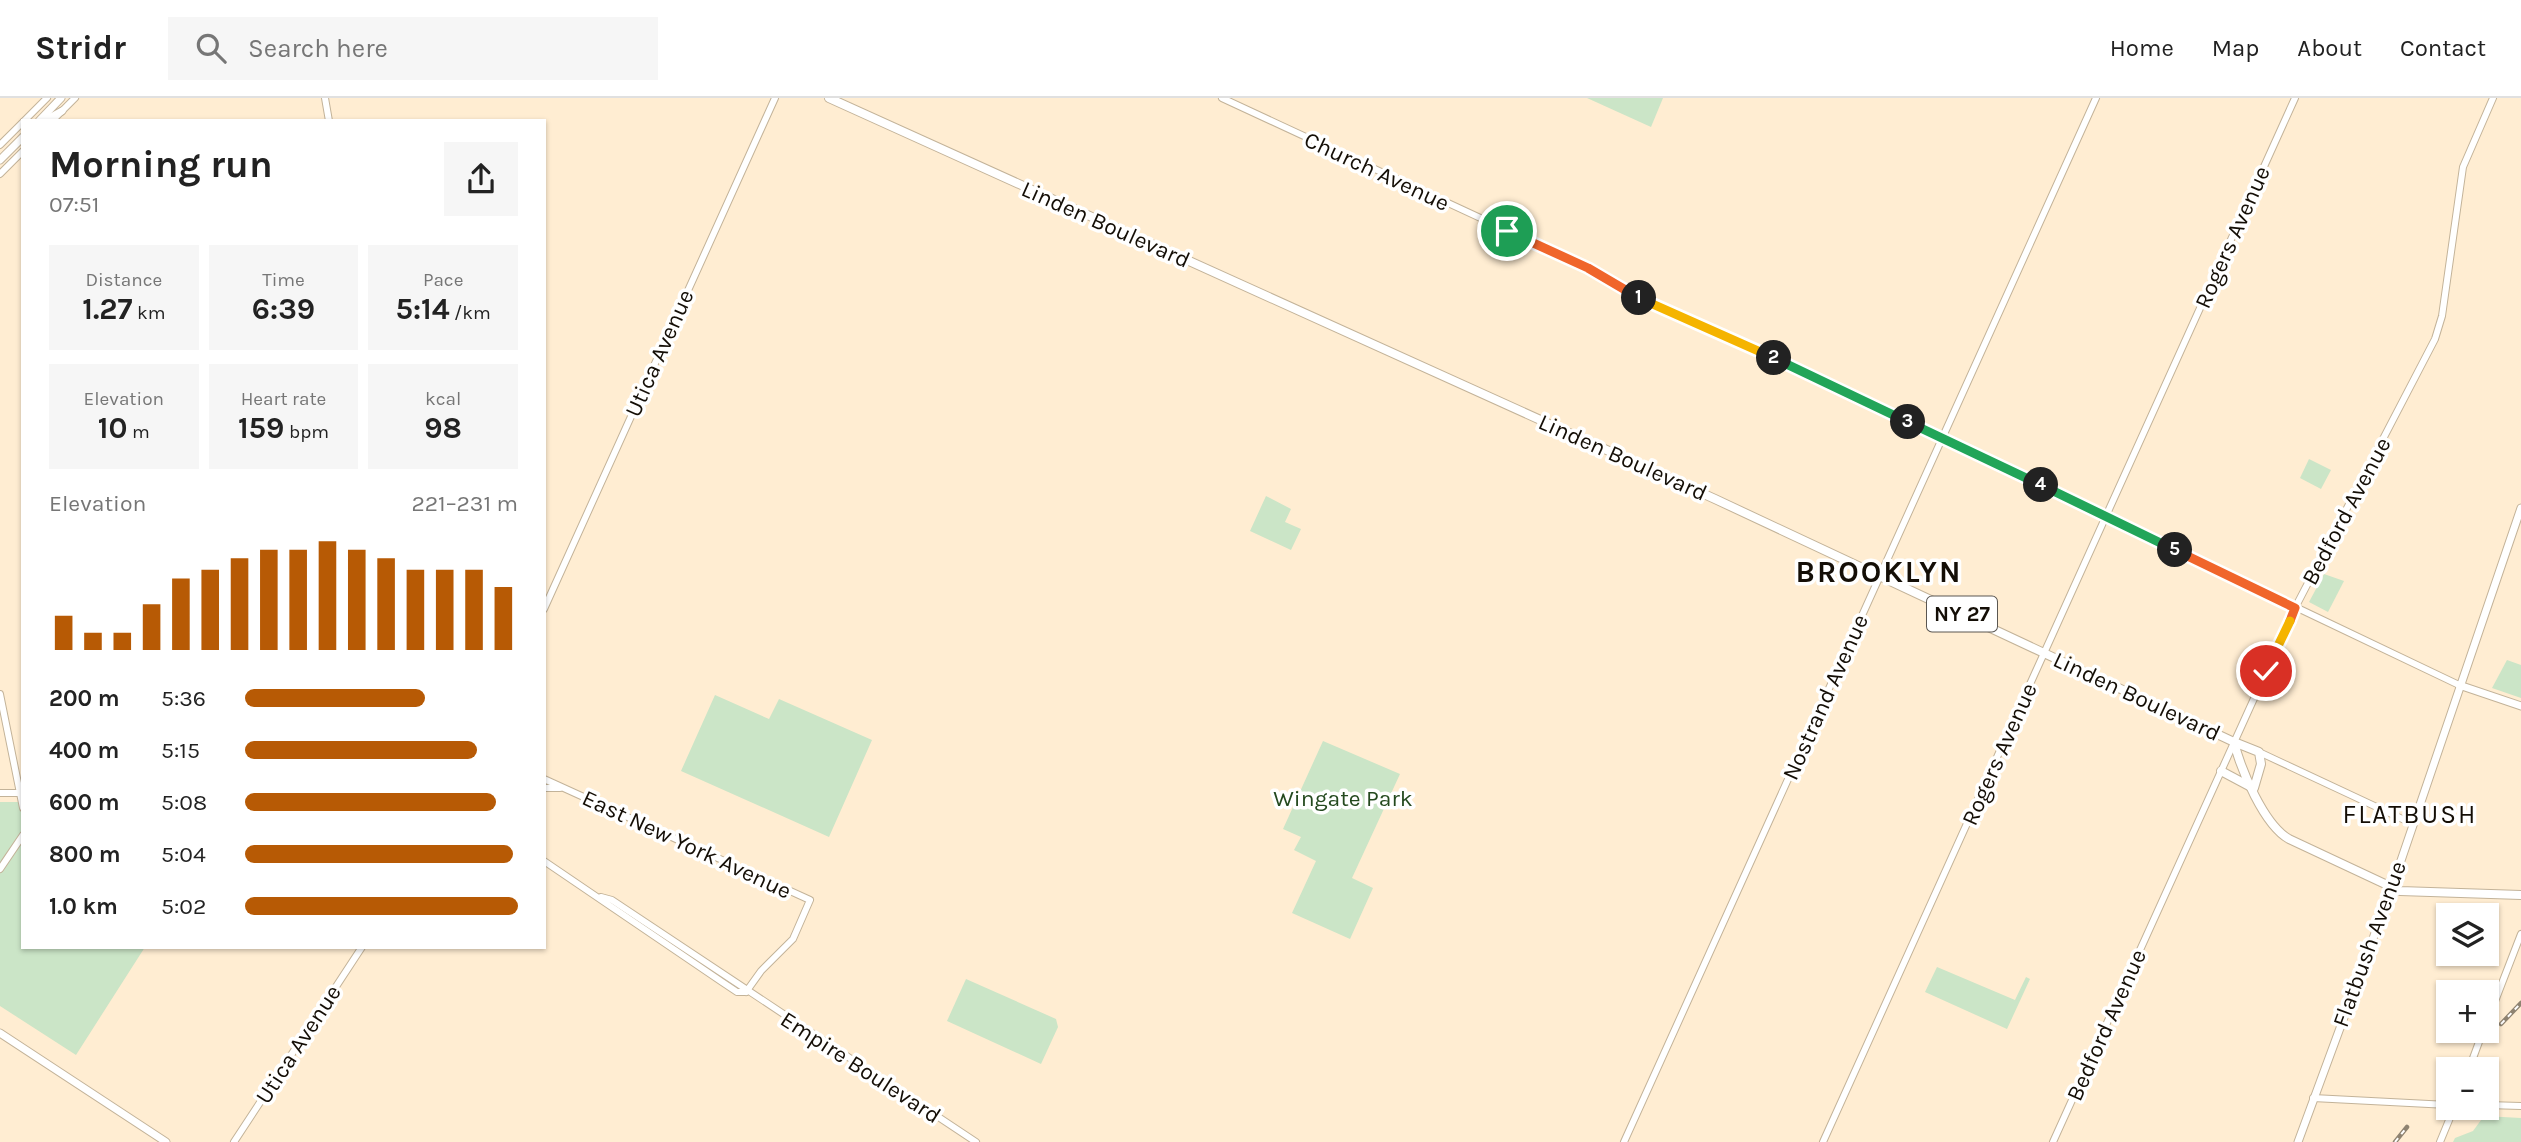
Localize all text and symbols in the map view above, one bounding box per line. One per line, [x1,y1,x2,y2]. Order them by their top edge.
search box [168,17,658,80]
text: Stridr [35,29,126,67]
icon: search [192,29,230,67]
text: Search here [248,33,388,64]
text: Home [2110,34,2174,62]
text: Map [2212,34,2259,62]
text: About [2297,34,2362,62]
text: Contact [2400,34,2486,62]
street label: Church Avenue [1300,126,1454,217]
text: Morning run [49,142,273,187]
button: share [444,142,518,216]
street label: Rogers Avenue [2189,162,2276,313]
street label: Linden Boulevard [1017,175,1194,274]
text: 07:51 [49,191,99,218]
pin [1477,201,1537,261]
icon: arrive [1488,212,1526,250]
text: Distance [85,269,162,291]
text: Time [262,269,305,291]
text: Pace [423,269,463,291]
pin: 1 [1622,280,1656,316]
street label: Utica Avenue [619,285,699,421]
text: 1 [1635,286,1642,308]
text: 1.27 [82,291,132,327]
text: 6:39 [252,291,315,327]
text: 5:14 [396,291,450,327]
text: km [132,302,165,324]
text: /km [450,302,491,324]
pin: 2 [1756,341,1792,376]
text: 2 [1768,346,1779,368]
text: Elevation [84,388,164,410]
text: Heart rate [241,388,326,410]
text: kcal [425,388,461,410]
pin: 3 [1890,404,1926,440]
street label: Linden Boulevard [1534,408,1711,507]
text: 10 [98,410,128,446]
text: 159 [238,410,284,446]
text: 98 [424,410,462,446]
text: 3 [1902,410,1913,432]
text: m [128,421,150,443]
text: bpm [284,421,329,443]
street label: Bedford Avenue [2296,433,2397,590]
pin: 4 [2024,468,2058,502]
text: 4 [2035,473,2046,495]
text: Elevation [49,490,146,517]
text: 221–231 m [411,490,518,517]
pin: 5 [2158,532,2192,568]
text: 5 [2169,538,2180,560]
district label: BROOKLYN [1796,554,1962,590]
road number: NY 27 [1927,596,1997,632]
street label: Nostrand Avenue [1777,610,1874,784]
pin [2236,641,2296,701]
street label: Linden Boulevard [2049,646,2225,747]
icon: check [2247,652,2285,690]
street label: Rogers Avenue [1956,679,2043,830]
text: 200 m [49,685,120,712]
text: 5:36 [161,685,206,712]
text: 400 m [49,737,119,764]
text: 5:15 [161,737,200,764]
street label: East New York Avenue [578,784,796,905]
park label: Wingate Park [1273,785,1413,812]
text: 600 m [49,789,120,816]
text: 5:08 [161,789,207,816]
district label: FLATBUSH [2343,799,2477,830]
text: 800 m [49,841,121,868]
text: 5:04 [161,841,206,868]
street label: Flatbush Avenue [2327,858,2412,1031]
text: 1.0 km [49,893,118,920]
text: 5:02 [161,893,206,920]
map controls [2436,903,2499,1120]
button: layers [2436,903,2499,966]
street label: Bedford Avenue [2061,945,2152,1105]
street label: Utica Avenue [250,980,347,1109]
button: + [2436,980,2499,1043]
street label: Empire Boulevard [776,1006,946,1129]
button: − [2436,1057,2499,1120]

